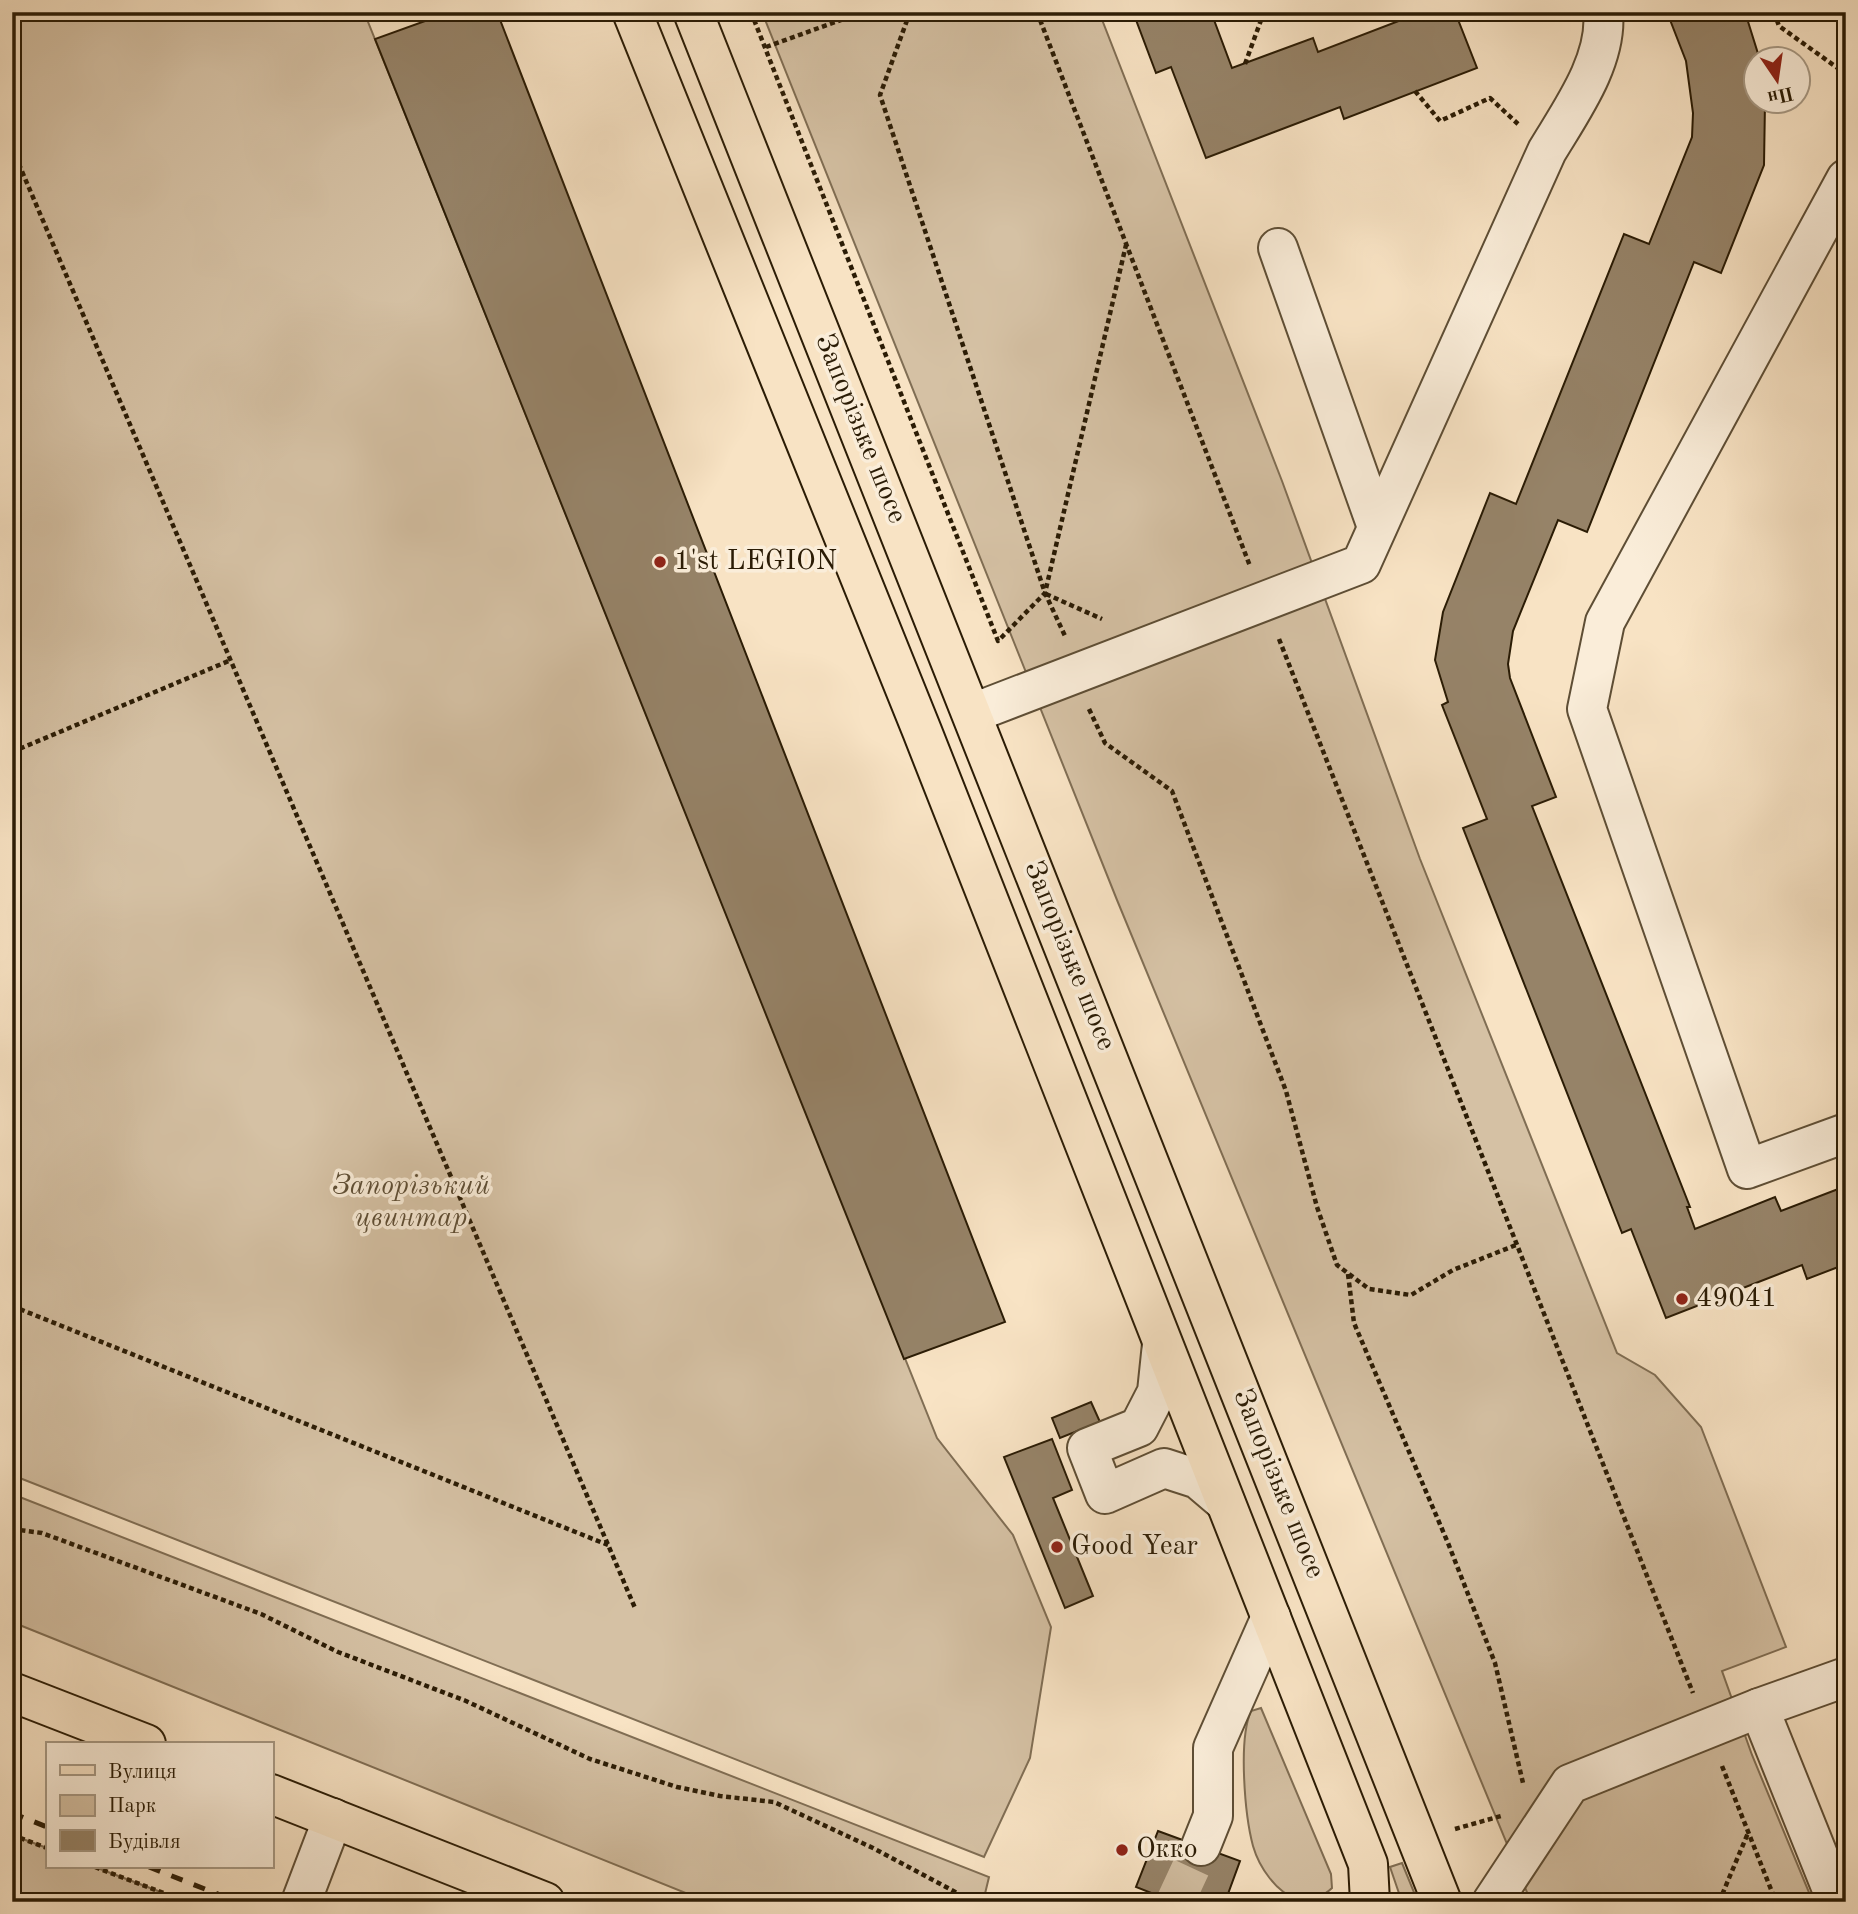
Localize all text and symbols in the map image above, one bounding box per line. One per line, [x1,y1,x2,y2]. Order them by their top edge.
north arrow [1742,46,1812,116]
text: Пн [1765,82,1795,106]
street label: Запорізьке шосе [809,330,911,528]
place label: 1'st LEGION [674,548,837,576]
marker: 1'st LEGION [652,554,668,570]
street label: Запорізьке шосе [1018,857,1120,1055]
park label: Запорізький цвинтар [332,1172,490,1233]
place label: 49041 [1696,1285,1777,1313]
marker: 49041 [1674,1291,1690,1307]
street label: Запорізьке шосе [1227,1385,1329,1583]
place label: Good Year [1071,1533,1198,1561]
marker: Good Year [1049,1539,1065,1555]
legend [46,1742,273,1868]
text: Вулиця [108,1762,177,1783]
text: Парк [108,1796,157,1817]
text: Будівля [108,1832,181,1853]
place label: Окко [1136,1836,1198,1864]
marker: Окко [1114,1842,1130,1858]

